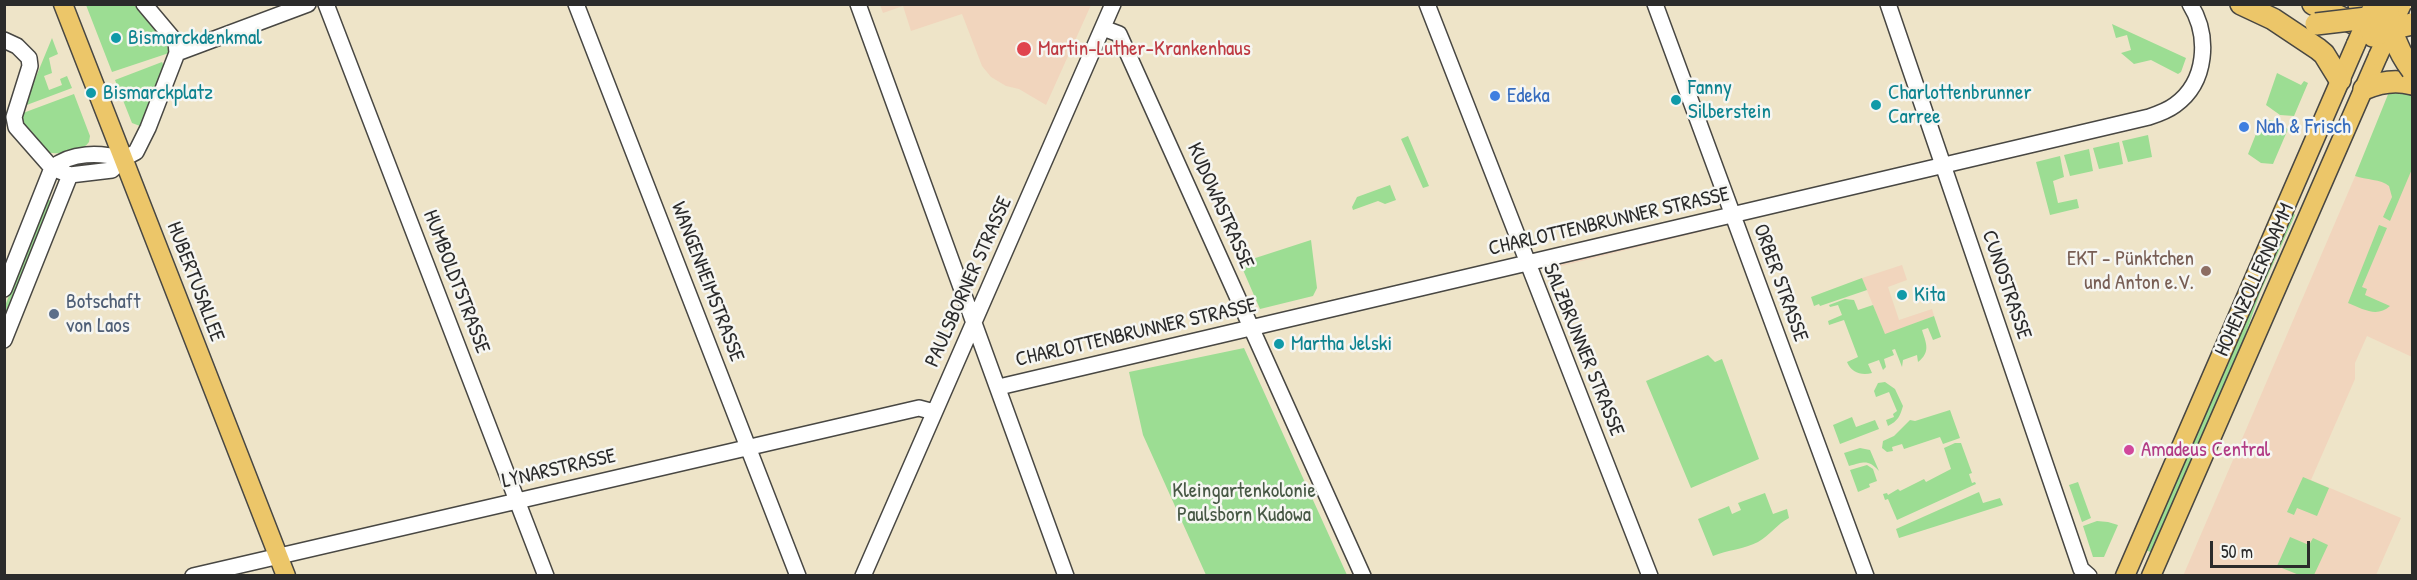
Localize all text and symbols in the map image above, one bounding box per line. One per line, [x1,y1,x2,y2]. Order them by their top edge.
place label: Bismarckdenkmal [128,25,262,51]
marker: Bismarckdenkmal [109,31,123,45]
place label: Martin-Luther-Krankenhaus [1038,36,1251,62]
marker: Martin-Luther-Krankenhaus [1015,40,1033,58]
place label: Fanny Silberstein [1688,75,1771,125]
place label: Bismarckplatz [103,80,213,106]
place label: Charlottenbrunner Carree [1888,80,2032,130]
place label: Edeka [1507,83,1550,109]
marker: Bismarckplatz [84,86,98,100]
marker: Edeka [1488,89,1502,103]
marker: Fanny Silberstein [1669,93,1683,107]
marker: Charlottenbrunner Carree [1869,98,1883,112]
place label: Nah & Frisch [2256,114,2351,140]
marker: Nah & Frisch [2237,120,2251,134]
street label: KUDOWASTRASSE [1181,139,1259,273]
street label: CHARLOTTENBRUNNER STRASSE [1486,182,1732,262]
street label: PAULSBORNER STRASSE [920,193,1018,371]
street label: WANGENHEIMSTRASSE [665,198,749,366]
street label: HOHENZOLLERNDAMM [2210,200,2300,360]
street label: HUMBOLDTSTRASSE [417,207,495,357]
street label: HUBERTUSALLEE [161,219,229,345]
street label: ORBER STRASSE [1747,221,1813,345]
street label: CUNOSTRASSE [1976,227,2036,343]
place label: EKT - Pünktchen und Anton e.V. [2067,246,2194,296]
street label: SALZBRUNNER STRASSE [1537,260,1629,440]
marker: EKT - Pünktchen und Anton e.V. [2199,264,2213,278]
place label: Kita [1914,282,1945,308]
marker: Kita [1895,288,1909,302]
place label: Botschaft von Laos [66,289,140,339]
street label: CHARLOTTENBRUNNER STRASSE [1013,293,1259,373]
marker: Botschaft von Laos [47,307,61,321]
place label: Martha Jelski [1291,331,1392,357]
marker: Martha Jelski [1272,337,1286,351]
place label: Amadeus Central [2141,437,2270,463]
marker: Amadeus Central [2122,443,2136,457]
street label: LYNARSTRASSE [500,444,618,494]
park label: Kleingartenkolonie Paulsborn Kudowa [1172,478,1316,528]
scale bar [2213,529,2314,567]
text: 50 m [2221,539,2253,564]

